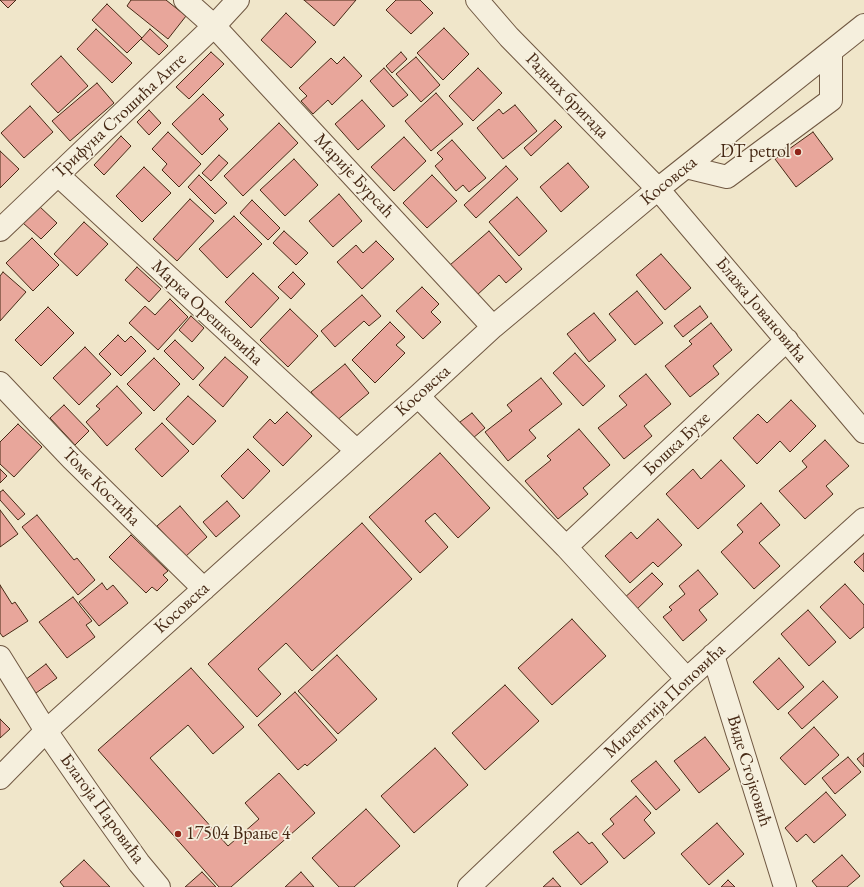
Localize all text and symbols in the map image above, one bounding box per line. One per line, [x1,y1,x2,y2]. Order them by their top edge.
street label: Трифуна Стошића Анте [49,49,191,183]
street label: Радних бригада [521,49,613,143]
street label: Марије Бурсаћ [309,129,399,223]
place label: DT petrol [720,141,790,163]
marker: DT petrol [793,147,803,157]
street label: Косовска [636,152,702,210]
street label: Блажа Јовановића [711,253,811,367]
street label: Марка Орешковића [147,256,267,370]
street label: Косовска [391,361,455,421]
street label: Бошка Бухе [639,408,715,480]
street label: Томе Костића [57,443,145,531]
street label: Косовска [150,578,214,638]
street label: Милентија Поповића [600,639,730,763]
street label: Виде Стојковић [722,713,776,829]
street label: Благоја Паровића [55,750,149,868]
place label: 17504 Врање 4 [186,823,290,845]
marker: 17504 Врање 4 [173,829,183,839]

